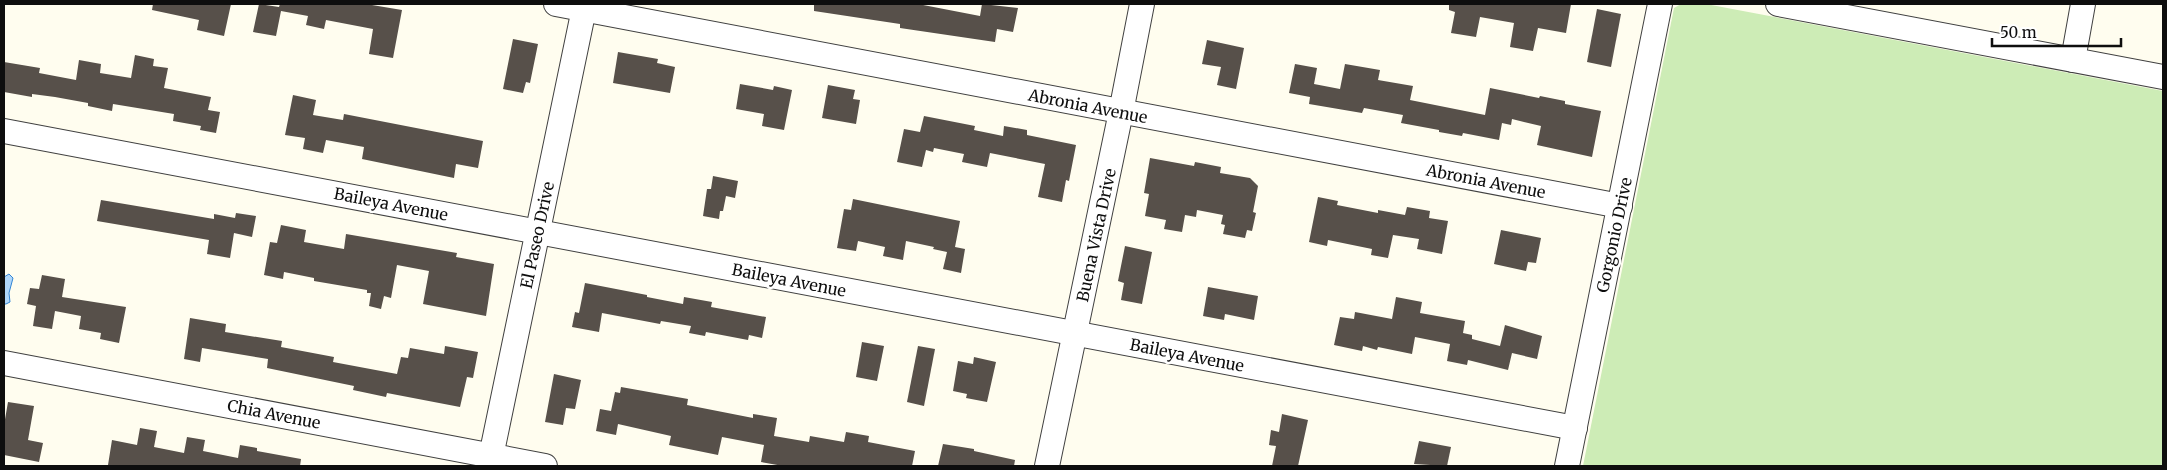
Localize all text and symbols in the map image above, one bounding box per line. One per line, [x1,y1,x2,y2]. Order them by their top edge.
scale bar [1992,15,2121,47]
text: 50 m [2000,23,2037,42]
street label: Abronia Avenue [1026,84,1149,127]
street label: Abronia Avenue [1424,159,1547,202]
street label: Buena Vista Drive [1072,166,1120,304]
street label: Gorgonio Drive [1592,176,1636,294]
street label: El Paseo Drive [516,180,558,290]
street label: Baileya Avenue [332,183,450,225]
street label: Baileya Avenue [730,259,848,301]
street label: Baileya Avenue [1128,334,1246,376]
street label: Chia Avenue [226,395,322,433]

